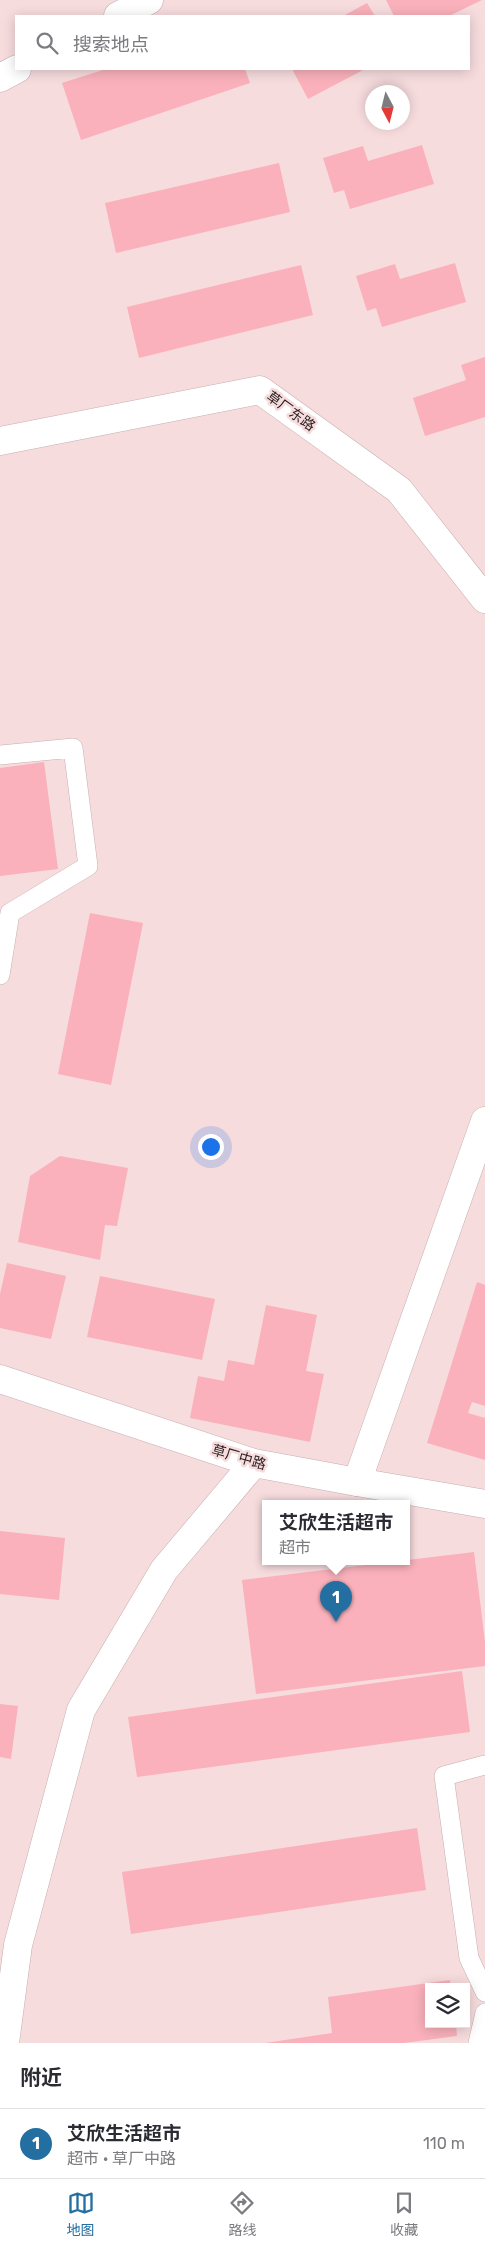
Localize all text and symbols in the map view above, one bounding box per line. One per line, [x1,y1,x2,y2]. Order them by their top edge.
search box [15,15,470,70]
icon: search [33,29,61,57]
text: 搜索地点 [73,33,149,56]
north arrow [365,85,410,130]
street label: 草厂东路 [263,388,318,435]
your location [198,1134,224,1160]
street label: 草厂中路 [210,1442,268,1473]
popup [262,1500,410,1565]
text: 艾欣生活超市 [279,1511,393,1534]
text: 超市 [279,1538,311,1557]
pin: 1 [320,1581,352,1622]
map controls [425,1983,470,2028]
button: layers [425,1983,470,2028]
text: 附近 [20,2065,62,2090]
text: 艾欣生活超市 [67,2122,181,2145]
text: 1 [32,2134,40,2153]
text: 110 m [423,2134,465,2153]
text: 超市 · 草厂中路 [67,2149,176,2168]
tab: 地图 [67,2189,95,2239]
tab: 路线 [228,2189,256,2239]
tab: 收藏 [390,2189,418,2239]

